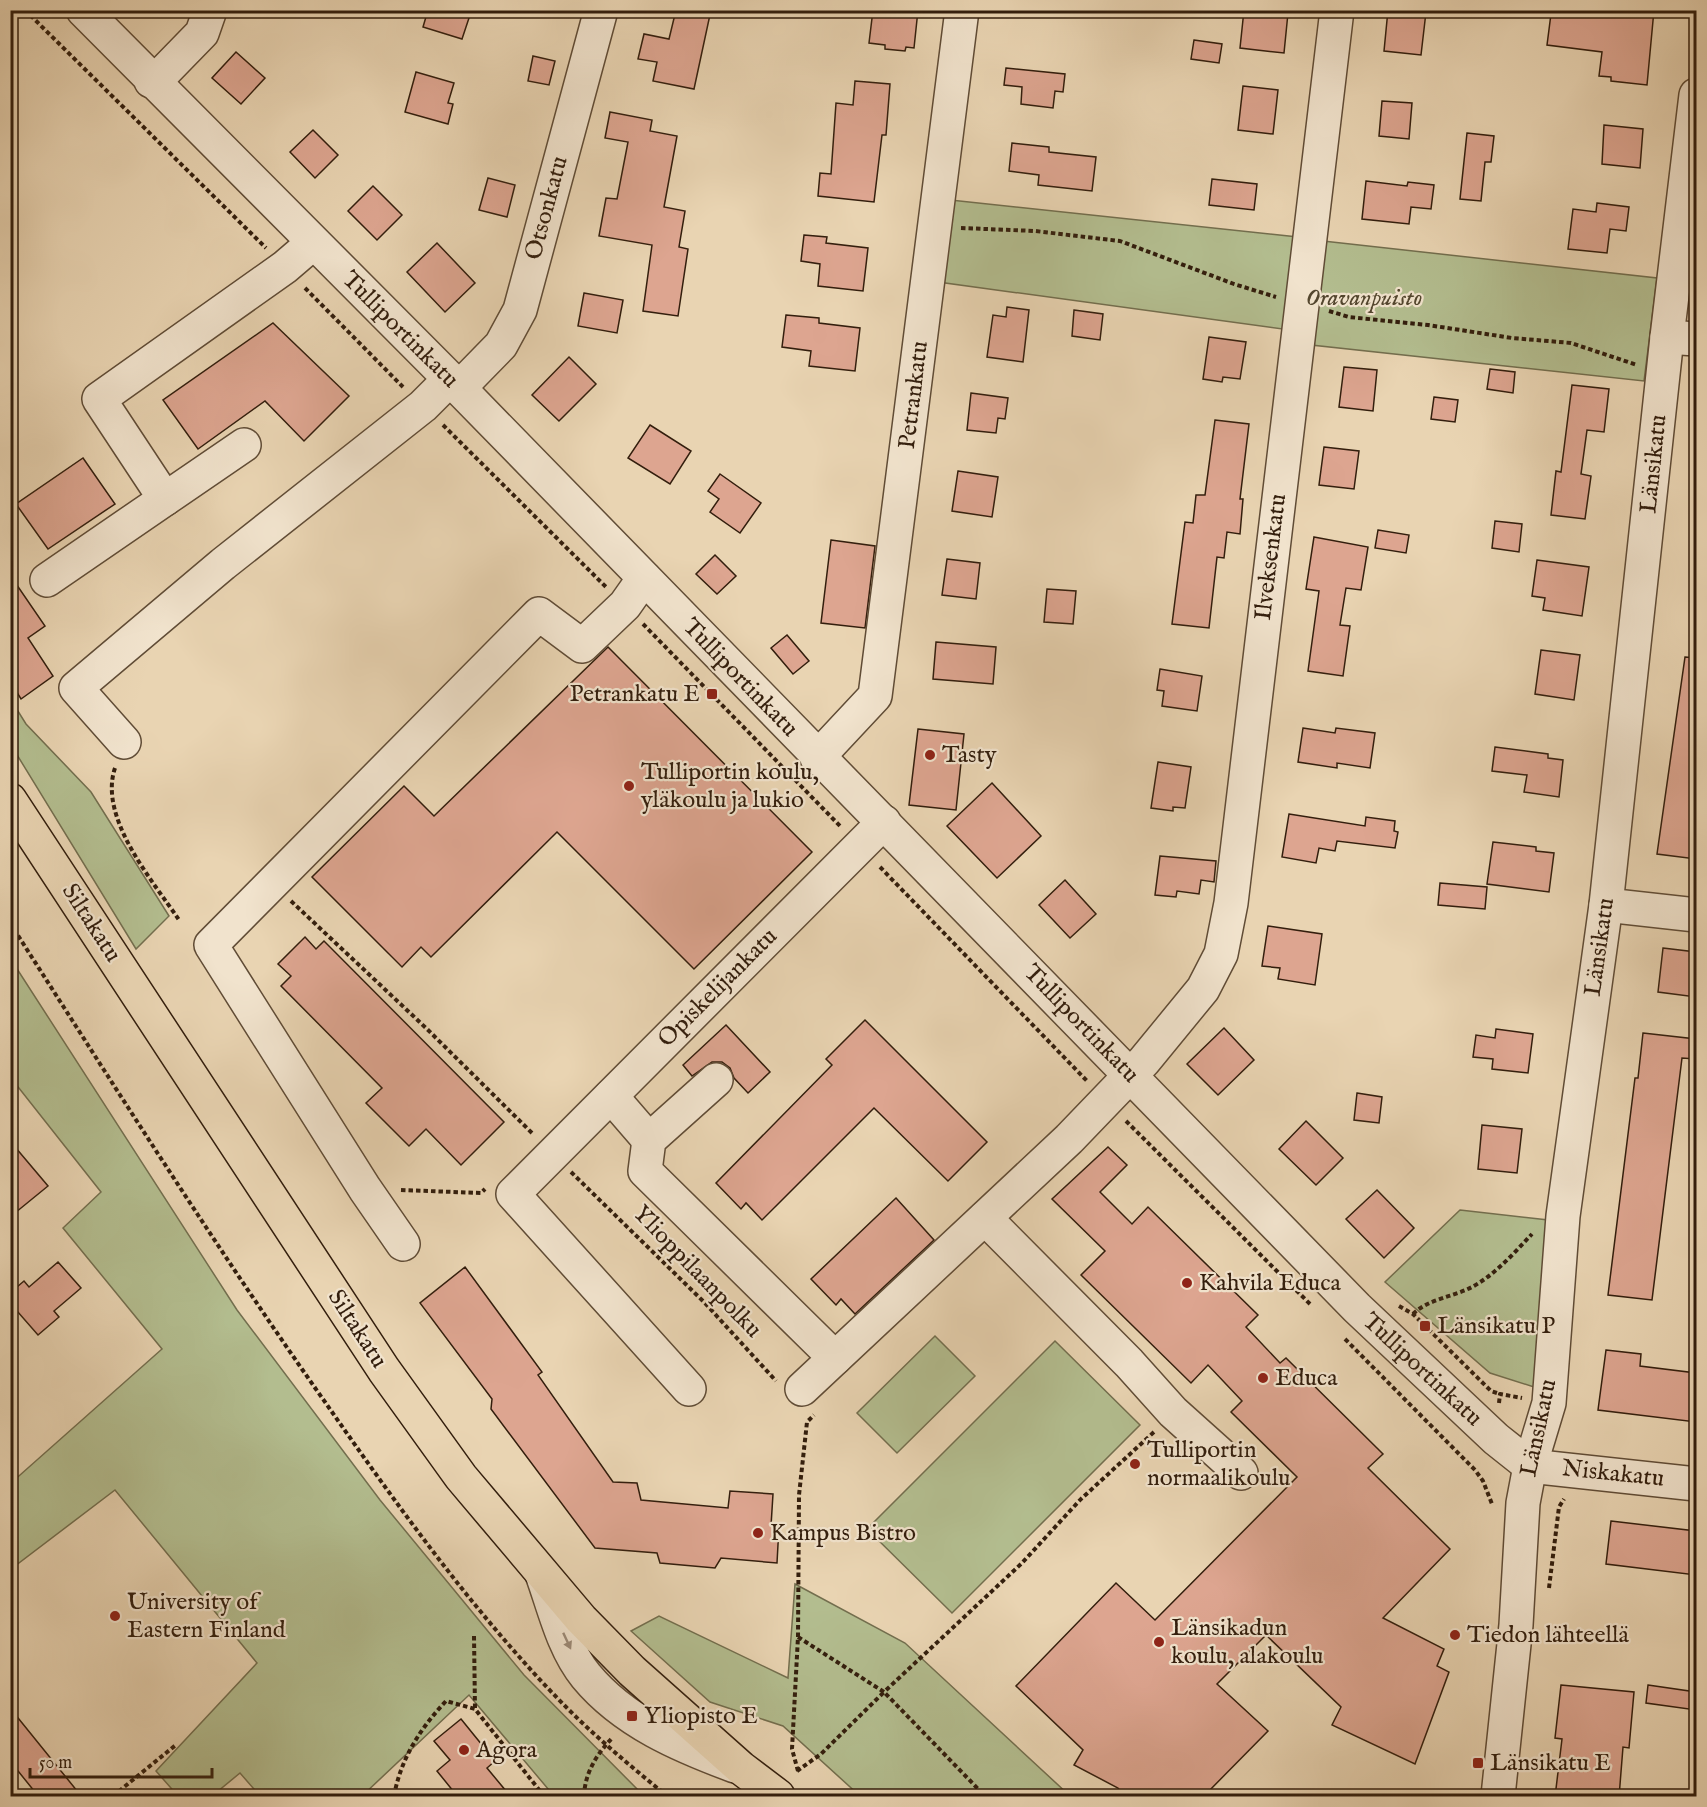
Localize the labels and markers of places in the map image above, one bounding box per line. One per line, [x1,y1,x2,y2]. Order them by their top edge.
place label: Petrankatu E [569,679,700,710]
marker: Petrankatu E [705,687,719,701]
place label: Tasty [942,740,997,771]
marker: Tasty [923,748,937,762]
place label: Tulliportin koulu, yläkoulu ja lukio [640,757,819,816]
marker: Tulliportin koulu, yläkoulu ja lukio [622,779,636,793]
place label: Kahvila Educa [1199,1268,1342,1299]
marker: Kahvila Educa [1180,1276,1194,1290]
place label: Länsikatu P [1437,1311,1555,1342]
marker: Länsikatu P [1418,1319,1432,1333]
place label: Educa [1275,1363,1338,1394]
marker: Educa [1256,1371,1270,1385]
place label: Tulliportin normaalikoulu [1147,1435,1291,1494]
marker: Tulliportin normaalikoulu [1128,1457,1142,1471]
place label: Kampus Bistro [770,1518,916,1549]
marker: Kampus Bistro [751,1526,765,1540]
place label: University of Eastern Finland [127,1587,286,1646]
marker: University of Eastern Finland [108,1609,122,1623]
place label: Länsikadun koulu, alakoulu [1171,1613,1324,1672]
place label: Tiedon lähteellä [1467,1620,1630,1651]
marker: Tiedon lähteellä [1448,1628,1462,1642]
marker: Länsikadun koulu, alakoulu [1152,1635,1166,1649]
place label: Yliopisto E [644,1701,758,1732]
marker: Yliopisto E [625,1709,639,1723]
place label: Agora [475,1735,538,1766]
marker: Agora [457,1743,471,1757]
place label: Länsikatu E [1490,1748,1611,1779]
marker: Länsikatu E [1471,1756,1485,1770]

